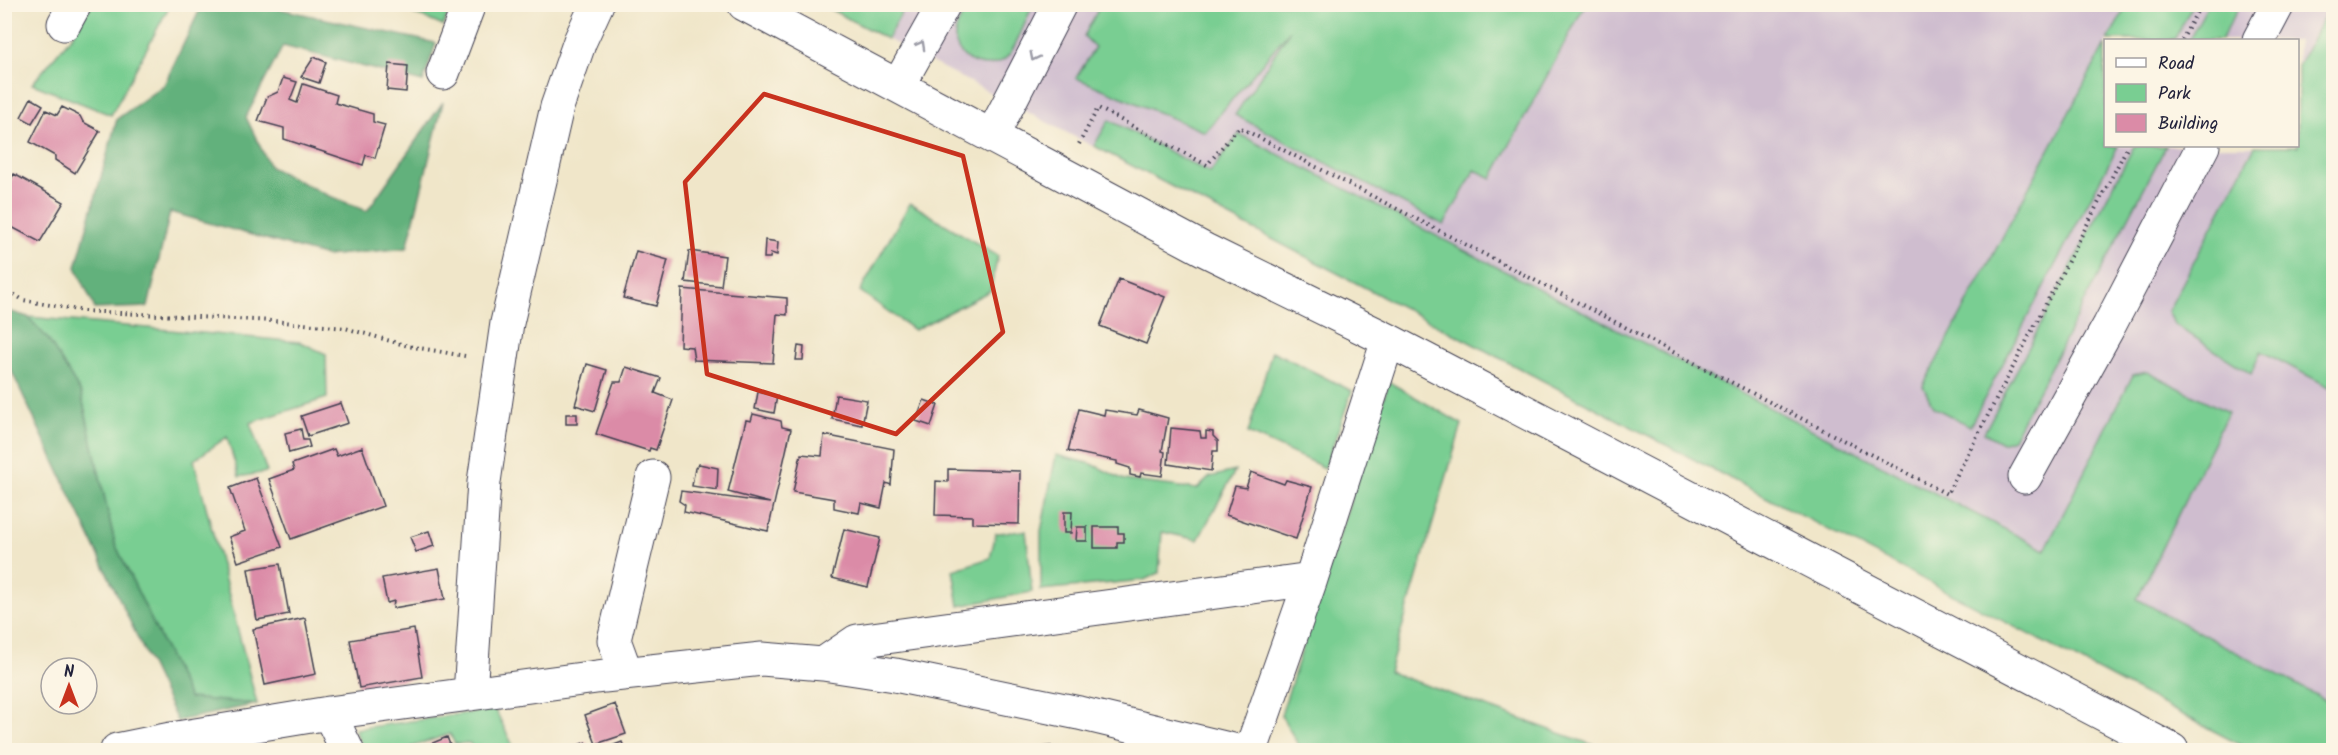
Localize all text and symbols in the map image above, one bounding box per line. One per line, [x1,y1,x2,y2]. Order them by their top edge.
legend [2104,39,2299,147]
one-way arrow [914,41,925,52]
one-way arrow [1030,50,1041,61]
text: Road [2158,50,2195,79]
text: Park [2158,80,2191,109]
text: Building [2158,110,2218,139]
north arrow [39,656,99,716]
text: N [64,660,74,685]

